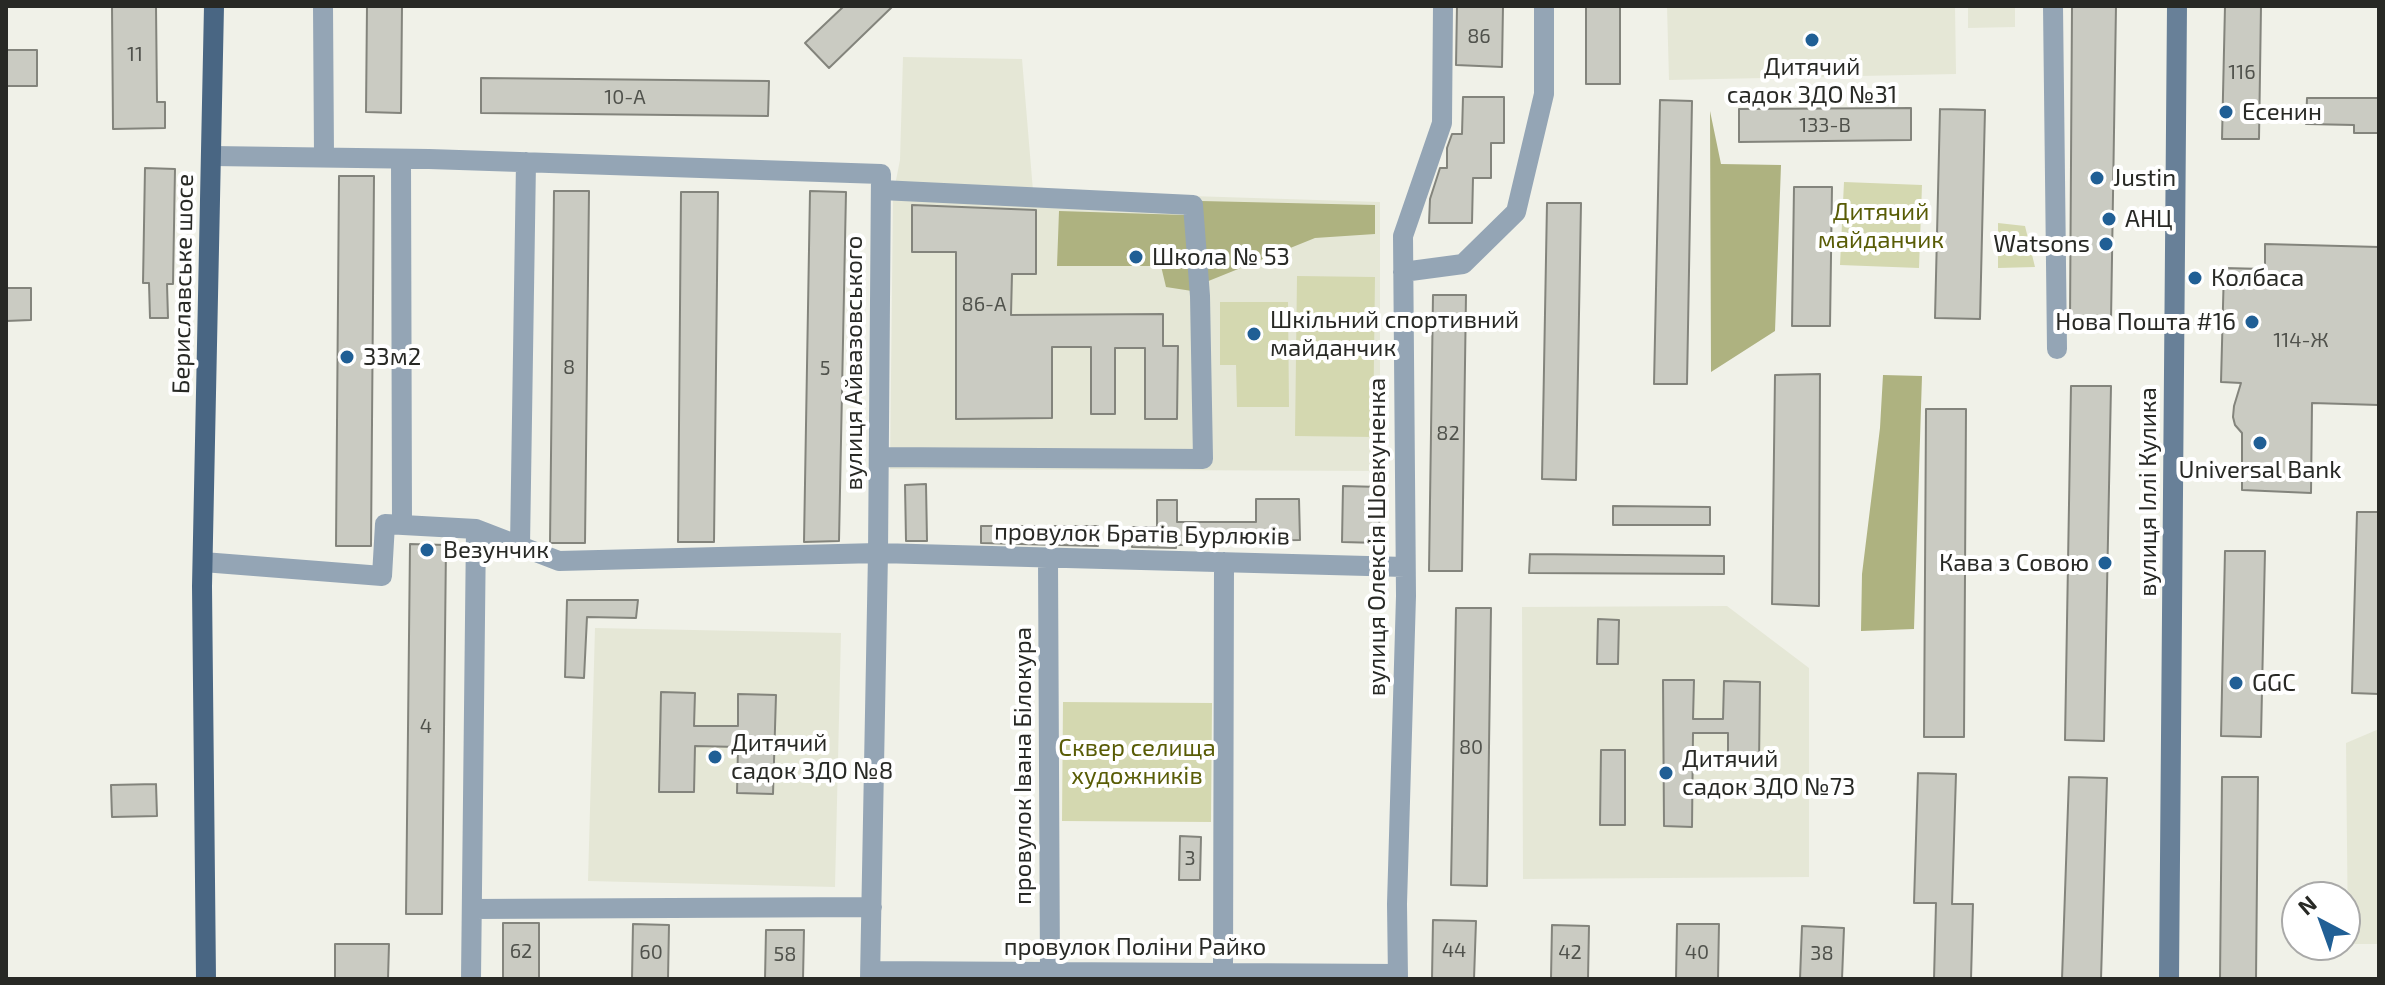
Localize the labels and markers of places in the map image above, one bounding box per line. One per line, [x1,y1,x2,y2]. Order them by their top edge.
marker: Дитячий садок ЗДО №31 [1803,31,1821,49]
place label: Дитячий садок ЗДО №31 [1727,53,1897,109]
place label: Есенин [2242,98,2322,126]
marker: Есенин [2217,103,2235,121]
place label: Justin [2113,164,2176,192]
marker: Justin [2088,169,2106,187]
place label: АНЦ [2125,205,2173,233]
marker: АНЦ [2100,210,2118,228]
place label: Watsons [1993,230,2090,258]
marker: Watsons [2097,235,2115,253]
place label: Школа № 53 [1152,243,1290,271]
marker: Школа № 53 [1127,248,1145,266]
place label: Колбаса [2211,264,2304,292]
marker: Колбаса [2186,269,2204,287]
place label: Шкільний спортивний майданчик [1270,306,1519,362]
place label: Нова Пошта #16 [2055,308,2236,336]
marker: Нова Пошта #16 [2243,313,2261,331]
marker: Шкільний спортивний майданчик [1245,325,1263,343]
place label: 33м2 [363,343,421,371]
marker: 33м2 [338,348,356,366]
marker: Universal Bank [2251,434,2269,452]
place label: Universal Bank [2178,456,2342,484]
place label: Везунчик [443,536,549,564]
marker: Везунчик [418,541,436,559]
place label: Кава з Совою [1939,549,2089,577]
marker: Кава з Совою [2096,554,2114,572]
place label: GGC [2252,669,2296,697]
marker: GGC [2227,674,2245,692]
place label: Дитячий садок ЗДО №8 [731,729,893,785]
place label: Дитячий садок ЗДО №73 [1682,745,1855,801]
marker: Дитячий садок ЗДО №8 [706,748,724,766]
marker: Дитячий садок ЗДО №73 [1657,764,1675,782]

